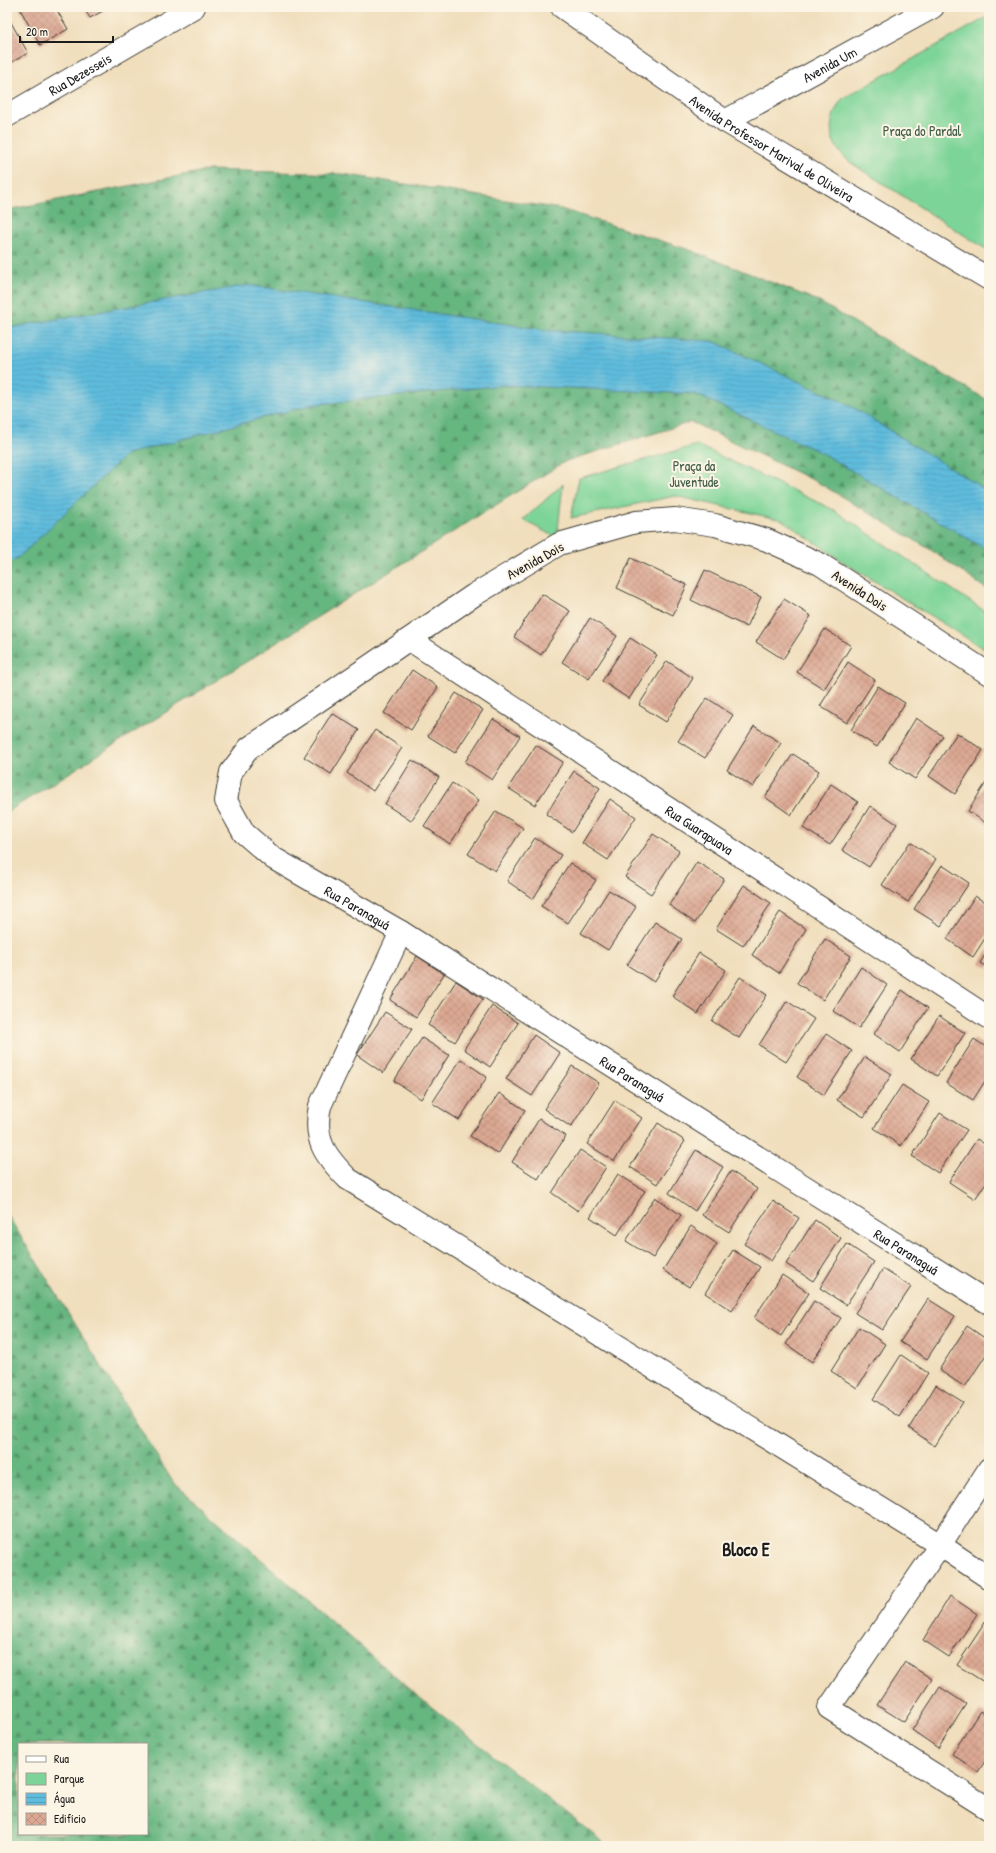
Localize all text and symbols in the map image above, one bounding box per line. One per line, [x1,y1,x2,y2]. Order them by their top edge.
scale bar [20,18,113,44]
text: 20 m [26,23,48,40]
street label: Avenida Um [799,41,860,86]
street label: Rua Dezesseis [45,48,114,99]
street label: Avenida Professor Marival de Oliveira [686,90,858,206]
park label: Praça do Pardal [883,121,961,140]
park label: Praça da Juventude [669,456,719,491]
street label: Avenida Dois [503,537,567,583]
street label: Avenida Dois [829,565,891,615]
street label: Rua Guarapuava [662,800,738,859]
street label: Rua Paranaguá [321,880,394,934]
street label: Rua Paranaguá [597,1051,669,1106]
street label: Rua Paranaguá [871,1224,943,1279]
district label: Bloco E [722,1537,771,1562]
legend [18,1743,148,1835]
text: Rua [54,1750,69,1767]
text: Parque [54,1770,84,1787]
text: Água [54,1790,75,1807]
text: Edifício [54,1810,86,1827]

